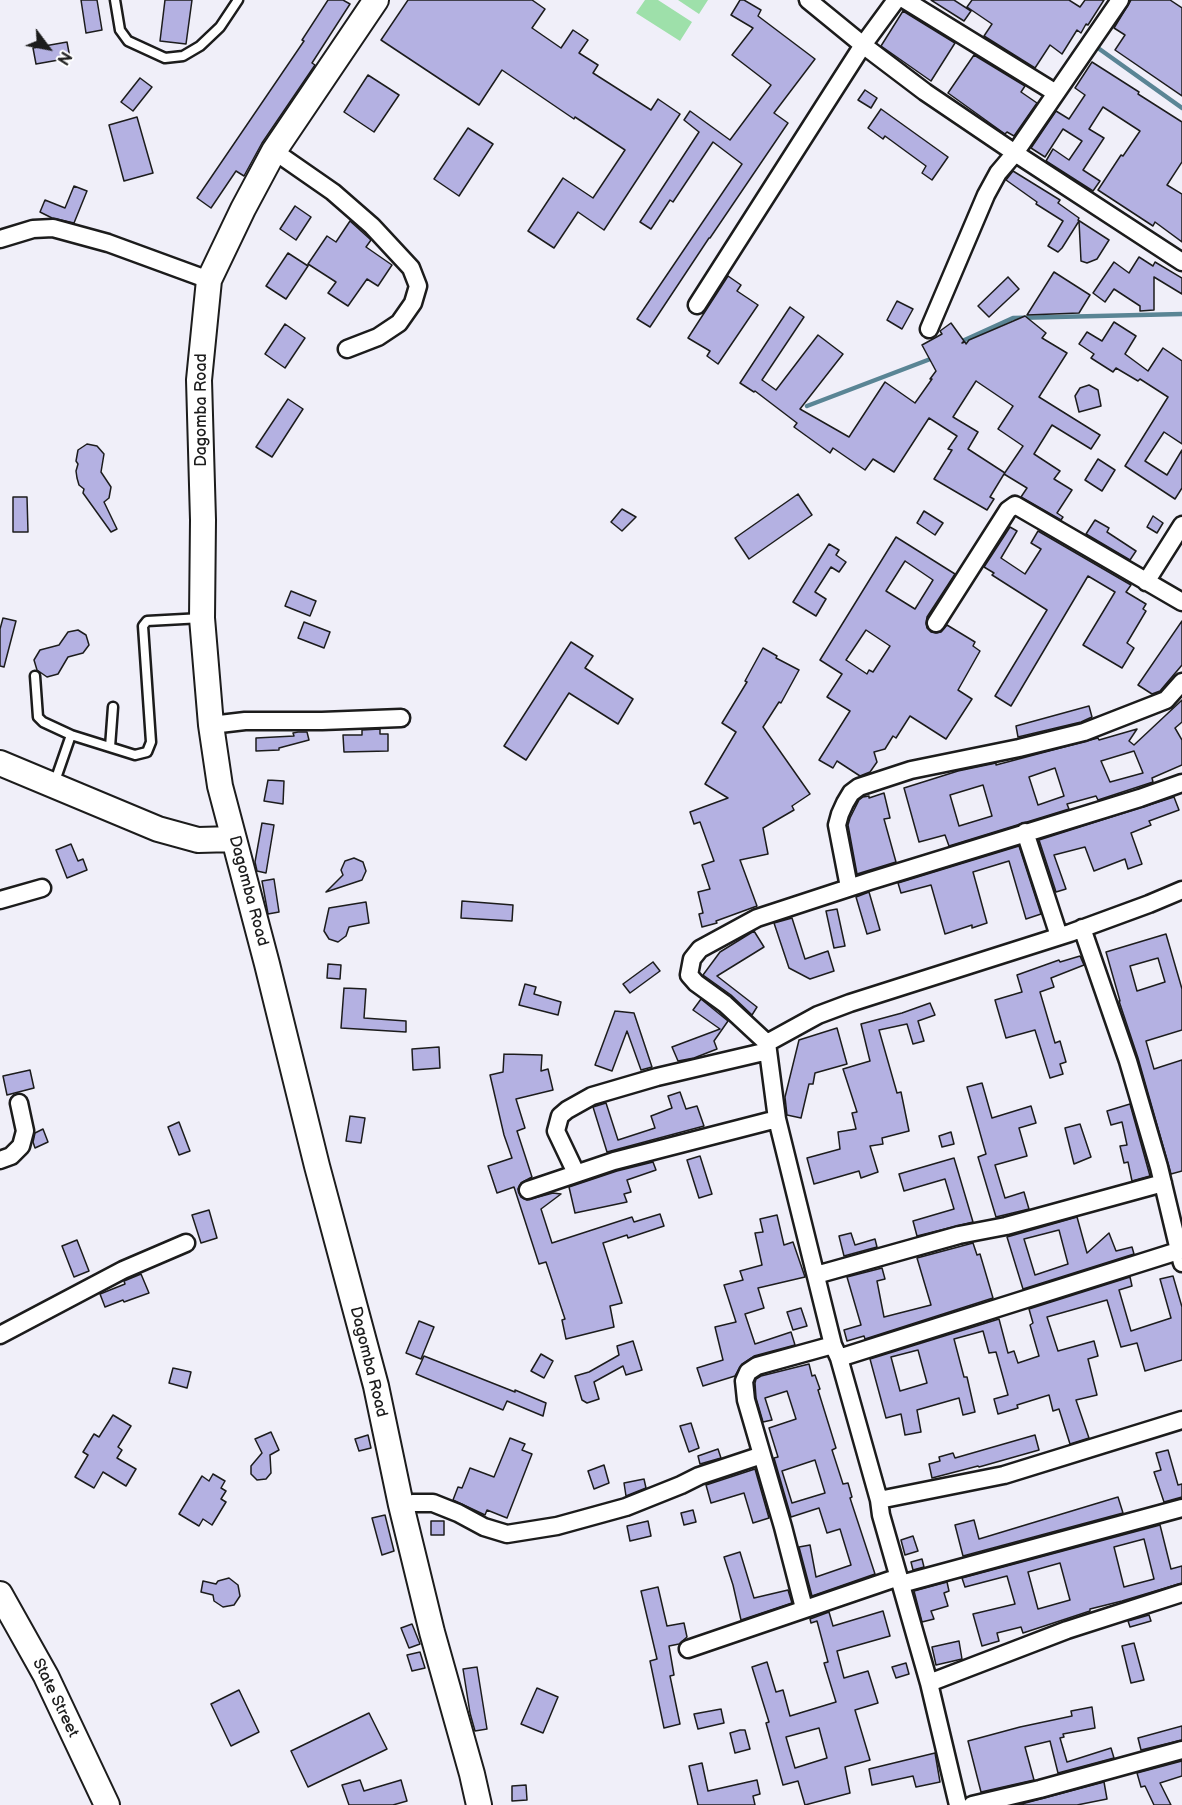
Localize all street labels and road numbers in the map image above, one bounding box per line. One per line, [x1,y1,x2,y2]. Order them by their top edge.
street label: Dagomba Road [192,353,212,467]
street label: Dagomba Road [224,834,272,948]
street label: Dagomba Road [345,1305,391,1419]
street label: State Street [28,1655,82,1741]

